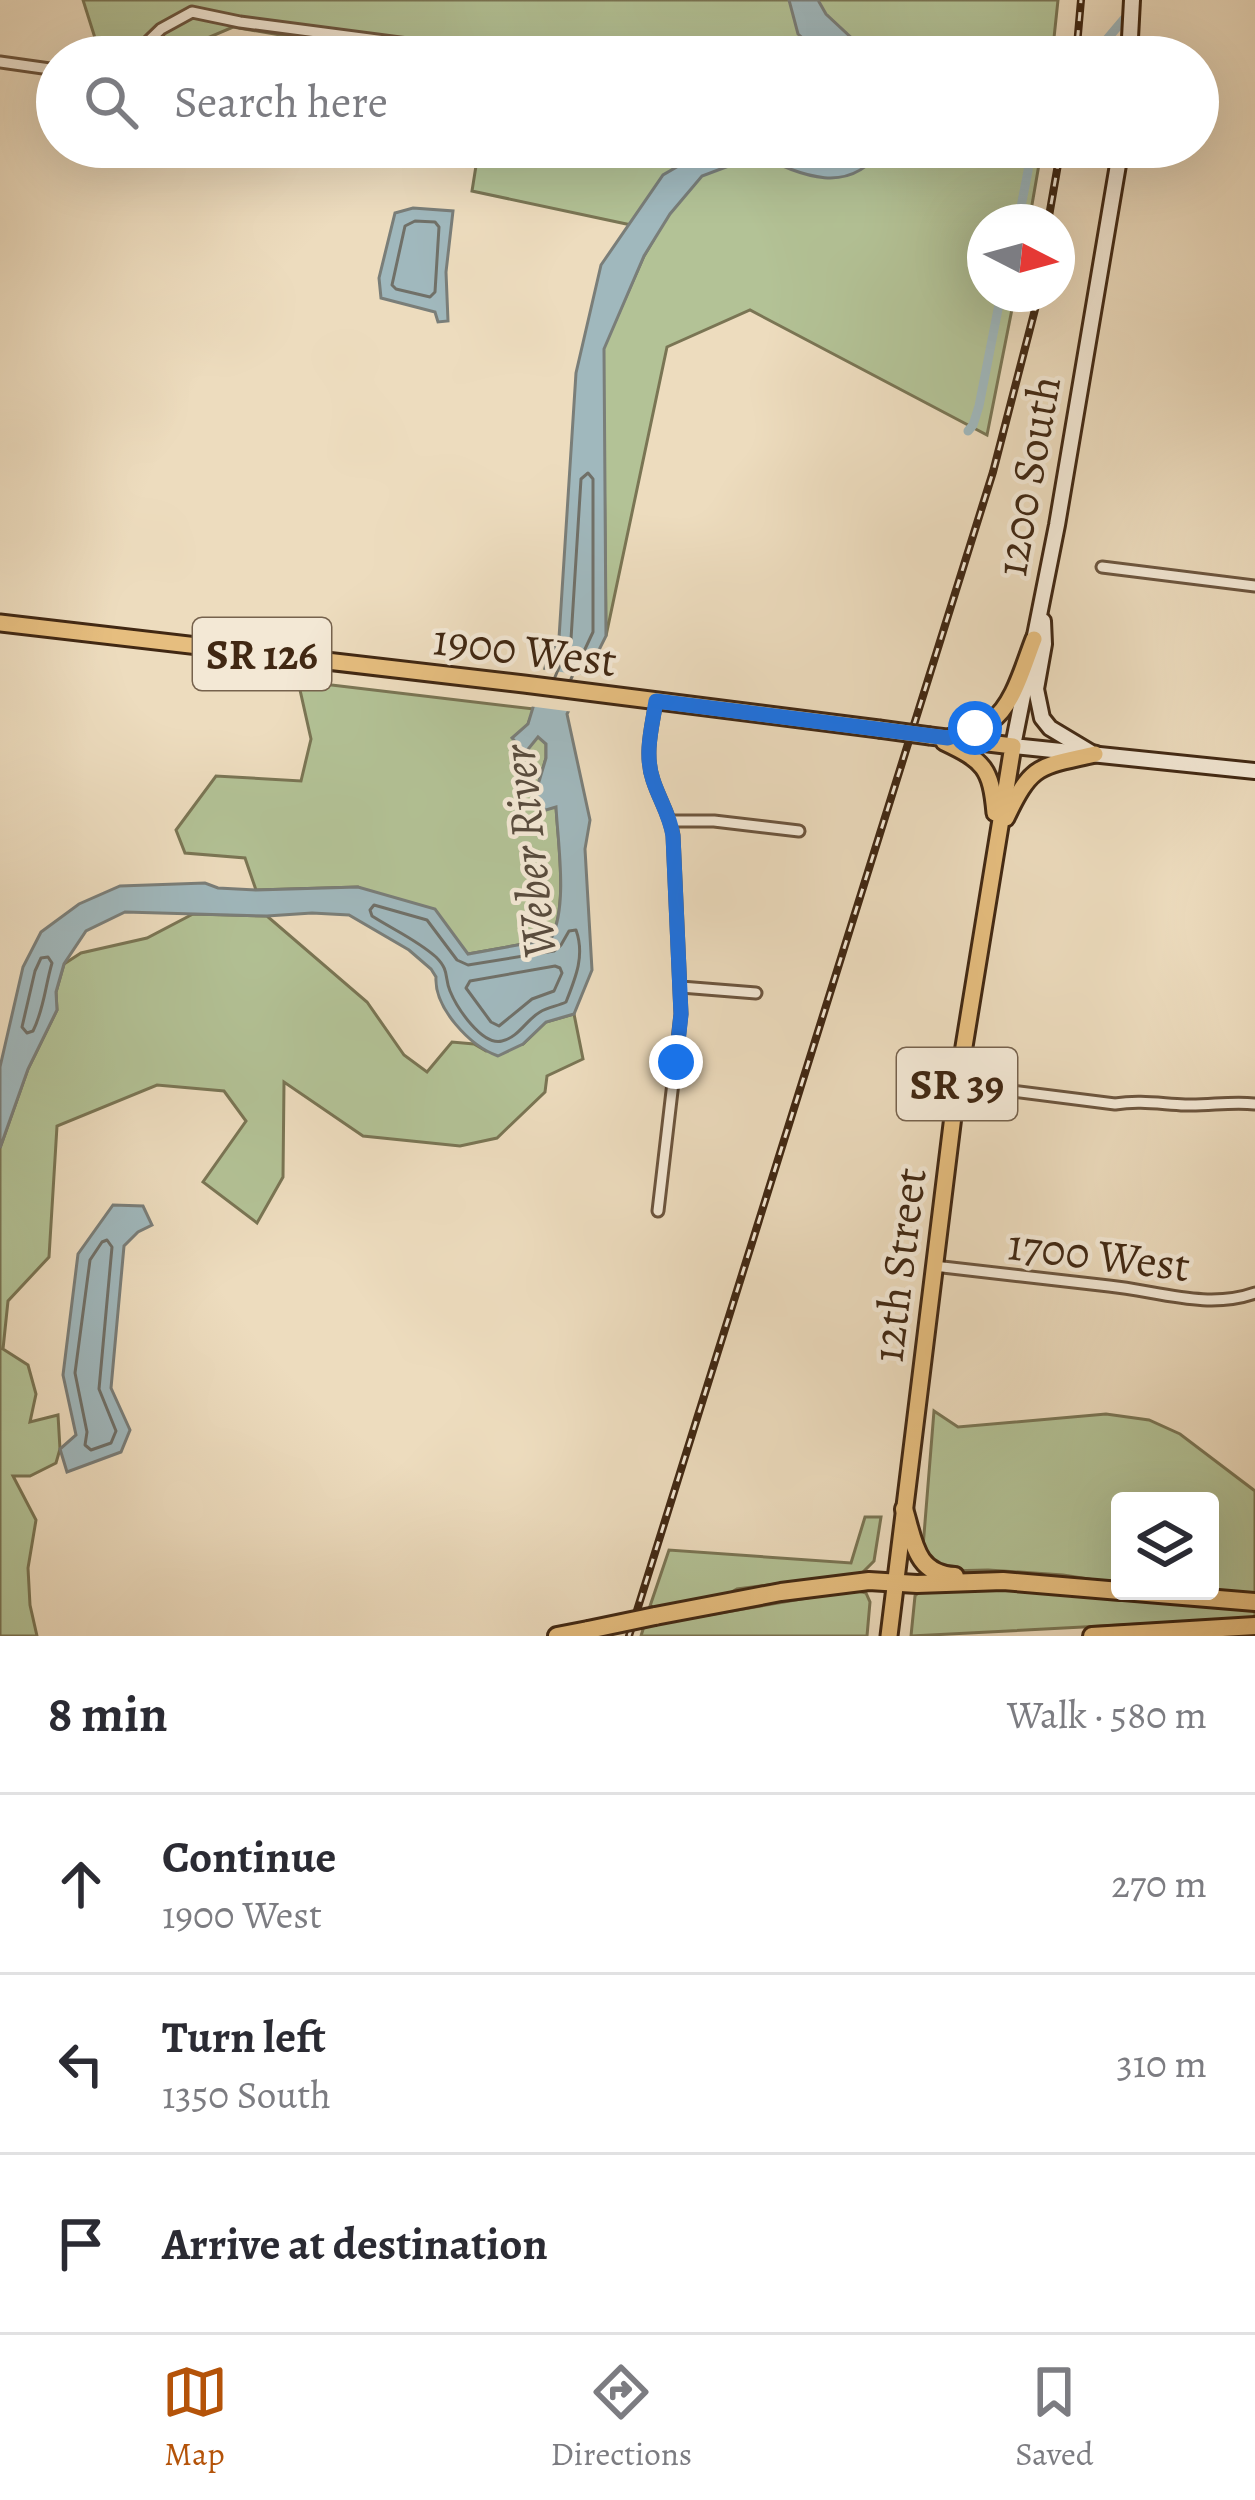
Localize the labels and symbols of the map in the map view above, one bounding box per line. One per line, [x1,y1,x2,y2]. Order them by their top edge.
north arrow [967,204,1075,312]
street label: 1200 South [980,371,1076,581]
street label: 1900 West [430,608,620,692]
road number: SR 126 [193,618,331,690]
route start [948,701,1002,755]
water label: Weber River [485,741,573,962]
route end [649,1035,703,1089]
road number: SR 39 [897,1048,1017,1120]
street label: 12th Street [856,1164,942,1366]
street label: 1700 West [1004,1213,1194,1297]

